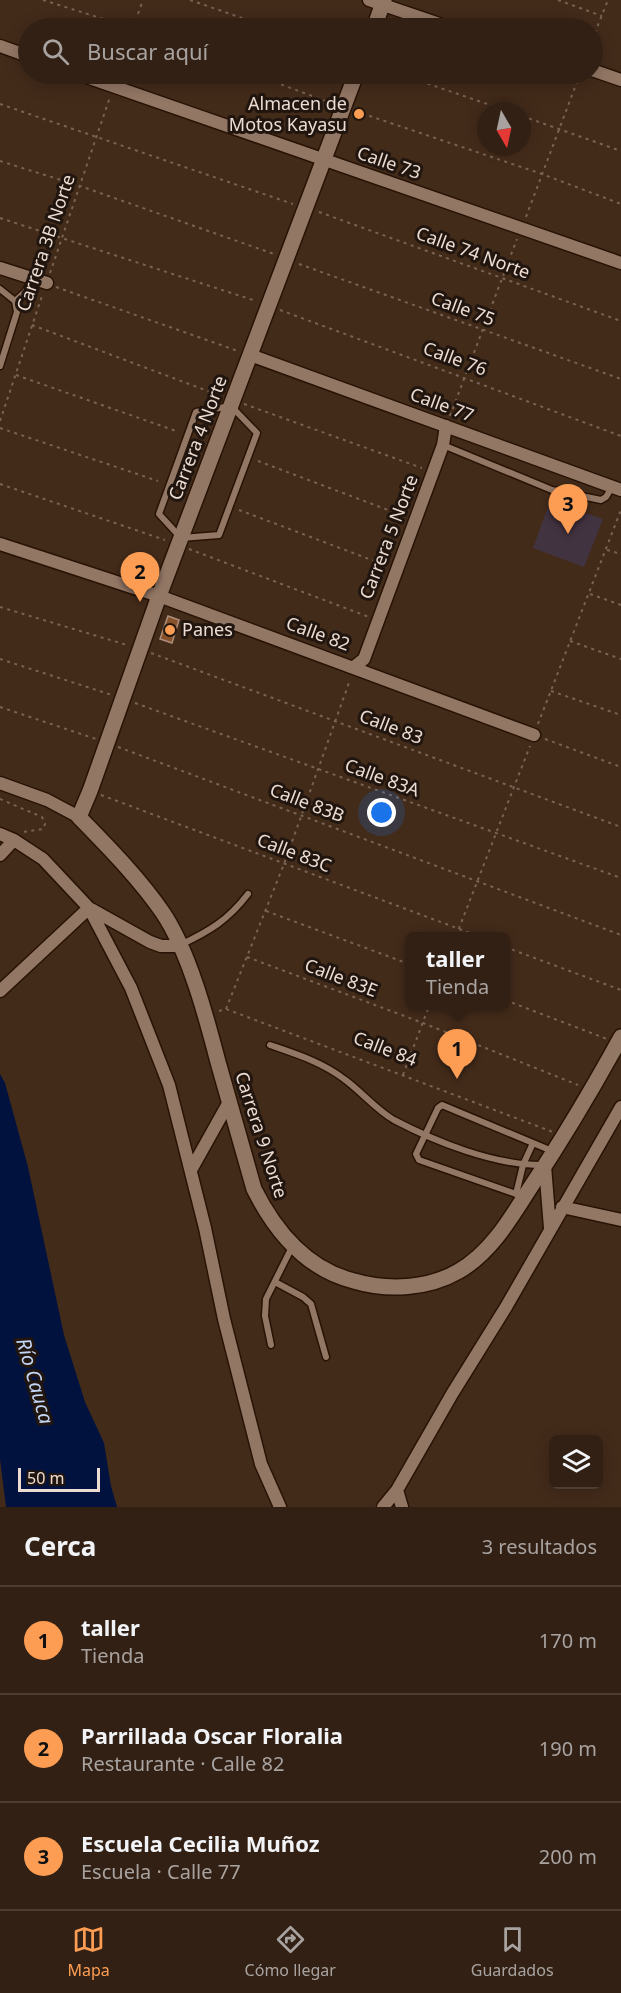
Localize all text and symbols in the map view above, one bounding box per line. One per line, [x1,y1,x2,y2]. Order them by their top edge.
search box [18,18,603,84]
icon: search [39,35,72,68]
text: Buscar aquí [87,36,208,66]
place label: Almacen de Motos Kayasu [229,91,347,136]
north arrow [477,102,531,156]
marker: Almacen de Motos Kayasu [352,107,366,121]
street label: Calle 73 [354,140,425,184]
street label: Carrera 3B Norte [10,171,80,314]
street label: Calle 74 Norte [413,220,534,284]
street label: Calle 75 [428,285,499,331]
street label: Calle 76 [420,335,491,381]
street label: Carrera 4 Norte [162,372,232,503]
street label: Calle 77 [407,381,478,427]
street label: Carrera 5 Norte [353,471,423,602]
pin: 3 [548,484,588,534]
pin: 2 [120,552,160,602]
street label: Calle 82 [283,610,354,656]
place label: Panes [182,617,233,641]
marker: Panes [163,623,177,637]
street label: Calle 83 [356,703,427,749]
street label: Calle 83A [342,752,423,802]
street label: Calle 83B [267,777,348,827]
your location [367,798,396,827]
street label: Calle 83C [254,827,335,877]
popup [405,932,510,1010]
text: taller [426,943,485,973]
street label: Calle 83E [301,952,381,1002]
text: Tienda [426,973,489,1000]
street label: Calle 84 [350,1025,421,1071]
pin: 1 [438,1030,476,1079]
street label: Carrera 9 Norte [230,1068,294,1201]
water label: Río Cauca [10,1335,61,1427]
map controls [549,1435,603,1489]
button: layers [549,1435,603,1489]
scale bar [18,1465,100,1492]
text: 50 m [27,1467,64,1489]
text: Cerca [24,1528,96,1564]
text: 3 resultados [482,1533,597,1560]
text: taller [81,1612,140,1642]
text: 1 [38,1627,49,1654]
text: 170 m [539,1627,597,1654]
text: Tienda [81,1642,144,1669]
text: Parrillada Oscar Floralia [81,1720,343,1750]
text: 2 [38,1735,49,1762]
text: 190 m [539,1735,597,1762]
text: Restaurante · Calle 82 [81,1750,284,1777]
text: Escuela Cecilia Muñoz [81,1828,320,1858]
text: 3 [38,1843,49,1870]
text: 200 m [539,1843,597,1870]
text: Escuela · Calle 77 [81,1858,241,1885]
tab: Mapa [67,1923,110,1981]
tab: Cómo llegar [245,1923,336,1981]
tab: Guardados [471,1923,554,1981]

